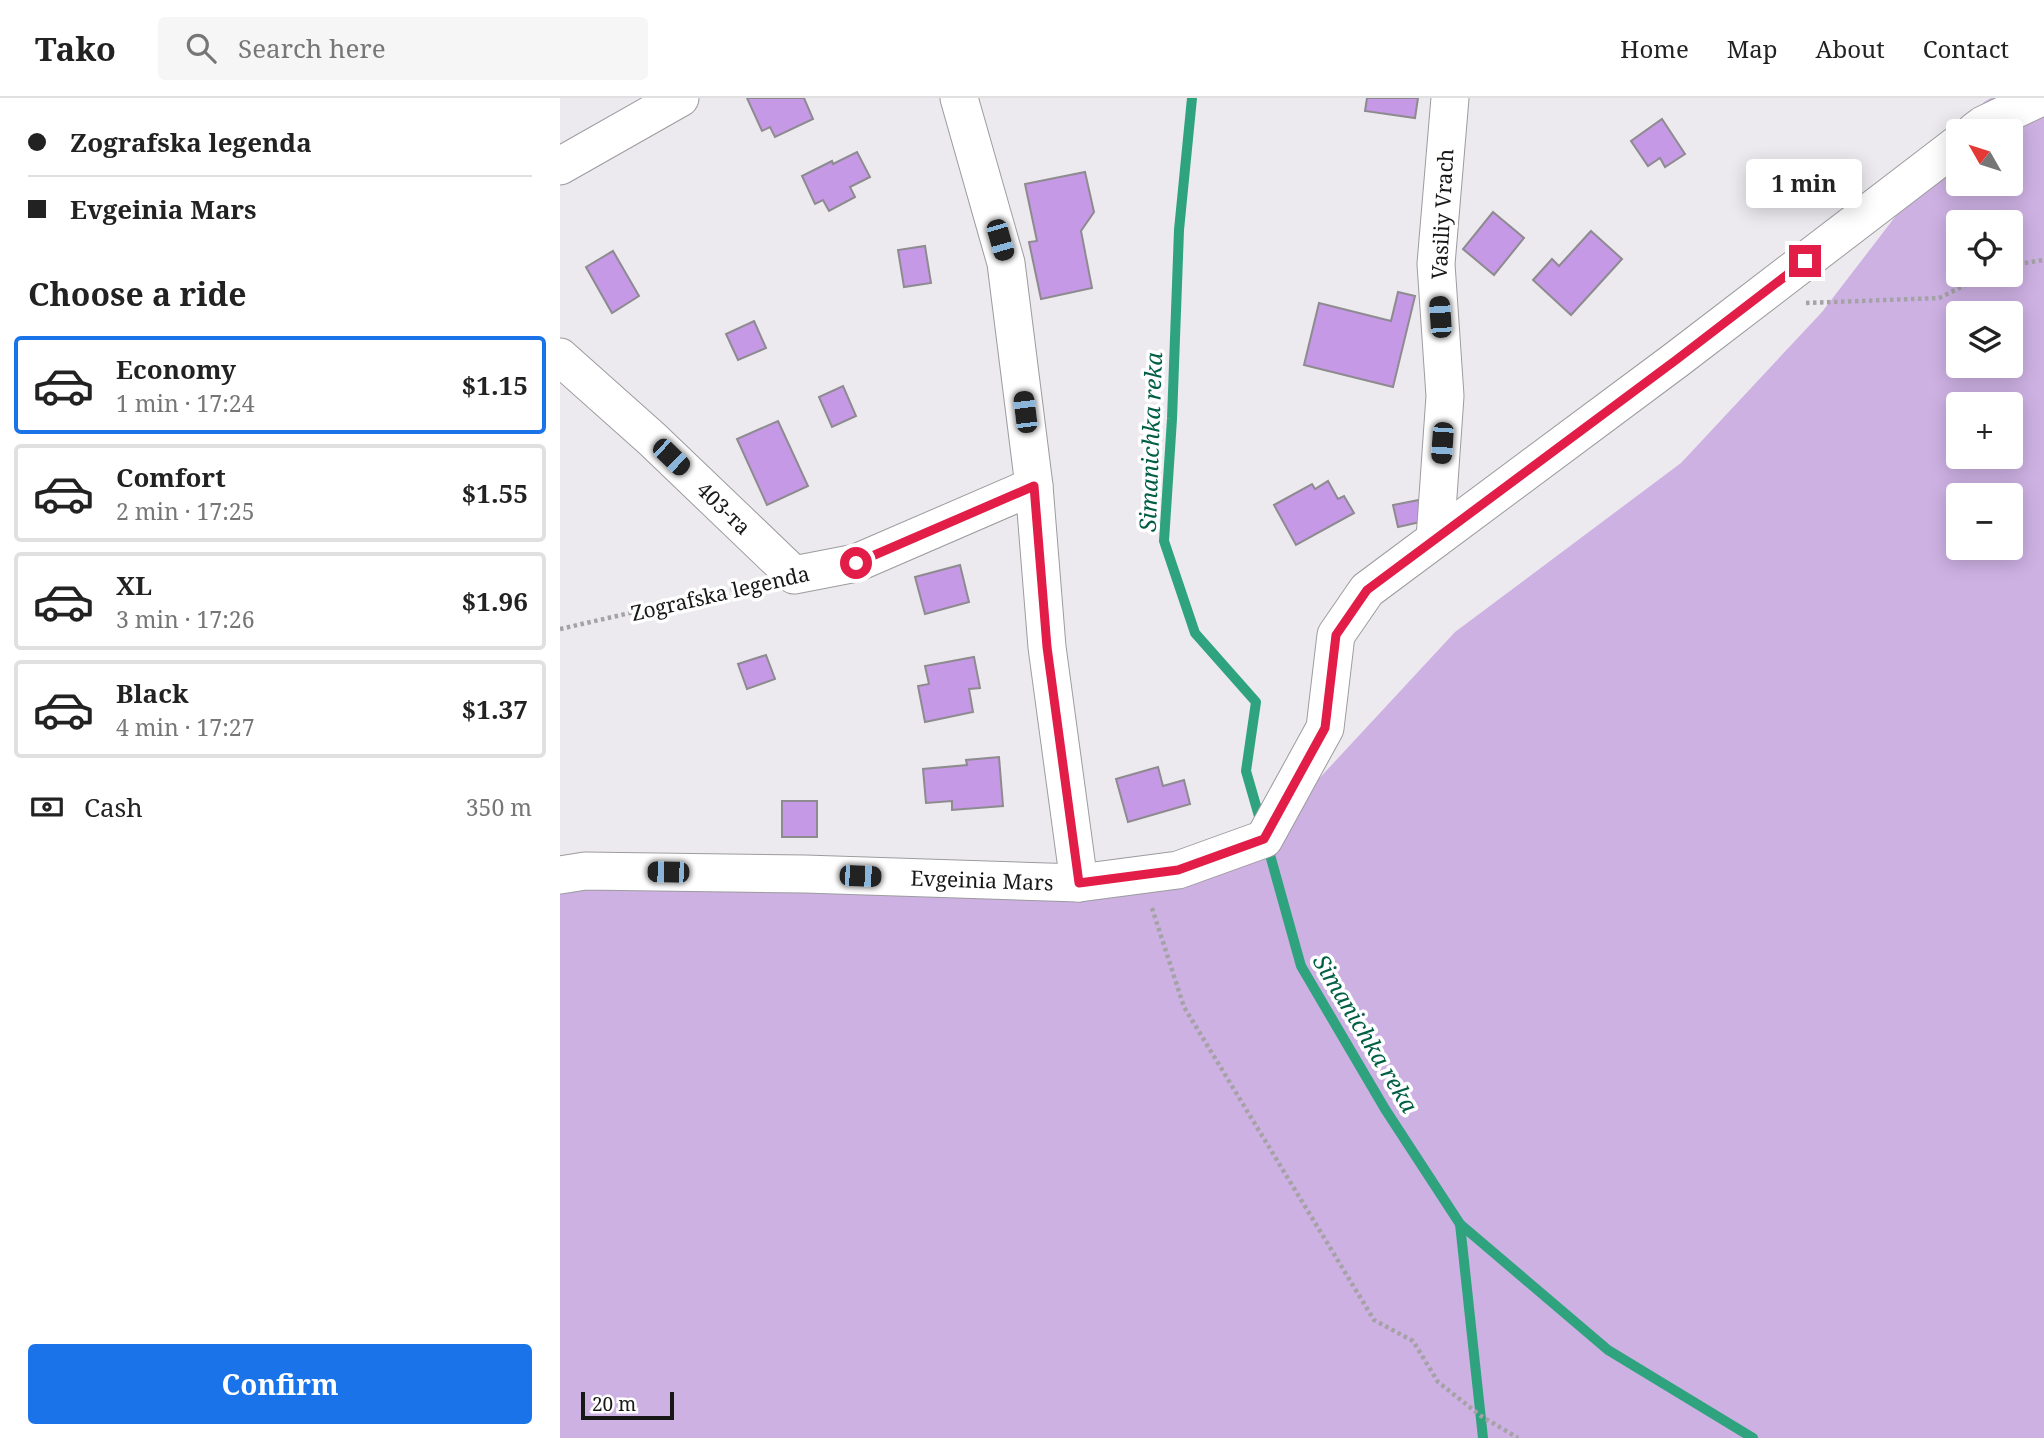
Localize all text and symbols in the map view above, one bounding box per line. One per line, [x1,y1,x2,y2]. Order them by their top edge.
search box [158,17,648,80]
text: Tako [35,26,116,71]
icon: search [182,29,220,67]
text: Search here [238,30,386,66]
text: Home [1620,32,1689,65]
text: Map [1727,32,1778,65]
text: About [1816,32,1885,65]
text: Contact [1923,32,2009,65]
north arrow [1946,119,2023,196]
map controls [1946,119,2023,560]
text: Zografska legenda [70,124,312,160]
street label: Vasiliy Vrach [1425,148,1459,280]
callout: 1 min [1747,159,1863,208]
text: 1 min [1771,167,1837,199]
text: Evgeinia Mars [70,191,257,227]
button: locate [1946,210,2023,287]
car [985,217,1016,263]
route end [1789,245,1821,277]
text: Choose a ride [28,272,247,315]
car [1429,295,1452,339]
button: layers [1946,301,2023,378]
text: Economy [116,351,236,387]
water label: Simanichka reka [1131,351,1169,532]
icon: car [32,354,95,417]
text: $1.15 [462,367,528,403]
text: 1 min · 17:24 [116,387,254,419]
car [1013,390,1038,434]
button: + [1946,392,2023,469]
car [1431,421,1454,465]
car [649,435,694,479]
text: Comfort [116,459,226,495]
icon: car [32,462,95,525]
text: $1.55 [462,475,528,511]
street label: 403-та [691,475,757,541]
button: − [1946,483,2023,560]
text: 2 min · 17:25 [116,495,254,527]
route start [840,547,872,579]
street label: Zografska legenda [628,559,812,627]
text: XL [116,567,152,603]
icon: car [32,570,95,633]
text: $1.96 [462,583,528,619]
text: 3 min · 17:26 [116,603,254,635]
text: Black [116,675,189,711]
icon: car [32,678,95,741]
text: $1.37 [462,691,528,727]
text: 4 min · 17:27 [116,711,254,743]
icon: cash [28,788,66,826]
text: Cash [84,789,143,825]
text: 350 m [466,791,532,823]
car [647,861,690,883]
street label: Evgeinia Mars [910,864,1054,896]
car [839,865,882,887]
water label: Simanichka reka [1306,948,1426,1119]
button: Confirm [28,1344,532,1424]
scale bar [581,1389,674,1421]
text: 20 m [592,1391,636,1417]

